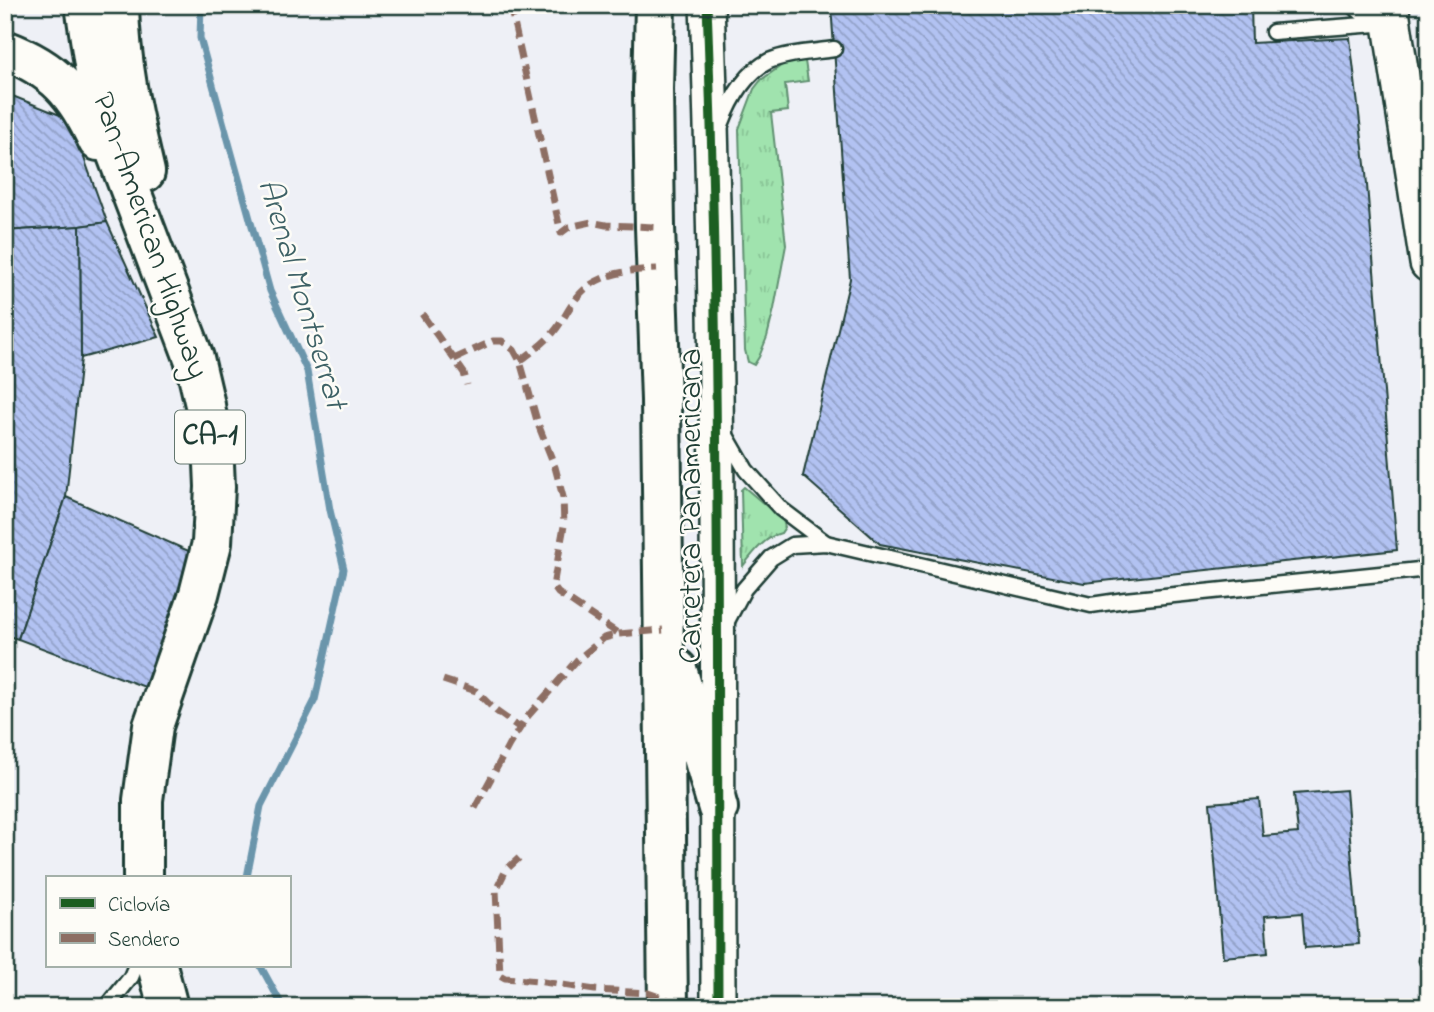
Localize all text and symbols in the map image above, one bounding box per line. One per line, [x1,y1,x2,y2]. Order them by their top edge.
street label: Pan-American Highway [78,86,220,386]
water label: Arenal Montserrat [243,173,360,418]
street label: Carretera Panamericana [669,348,716,664]
road number: CA-1 [175,410,245,464]
legend [46,876,290,967]
text: Ciclovía [108,891,170,921]
text: Sendero [108,926,180,956]

